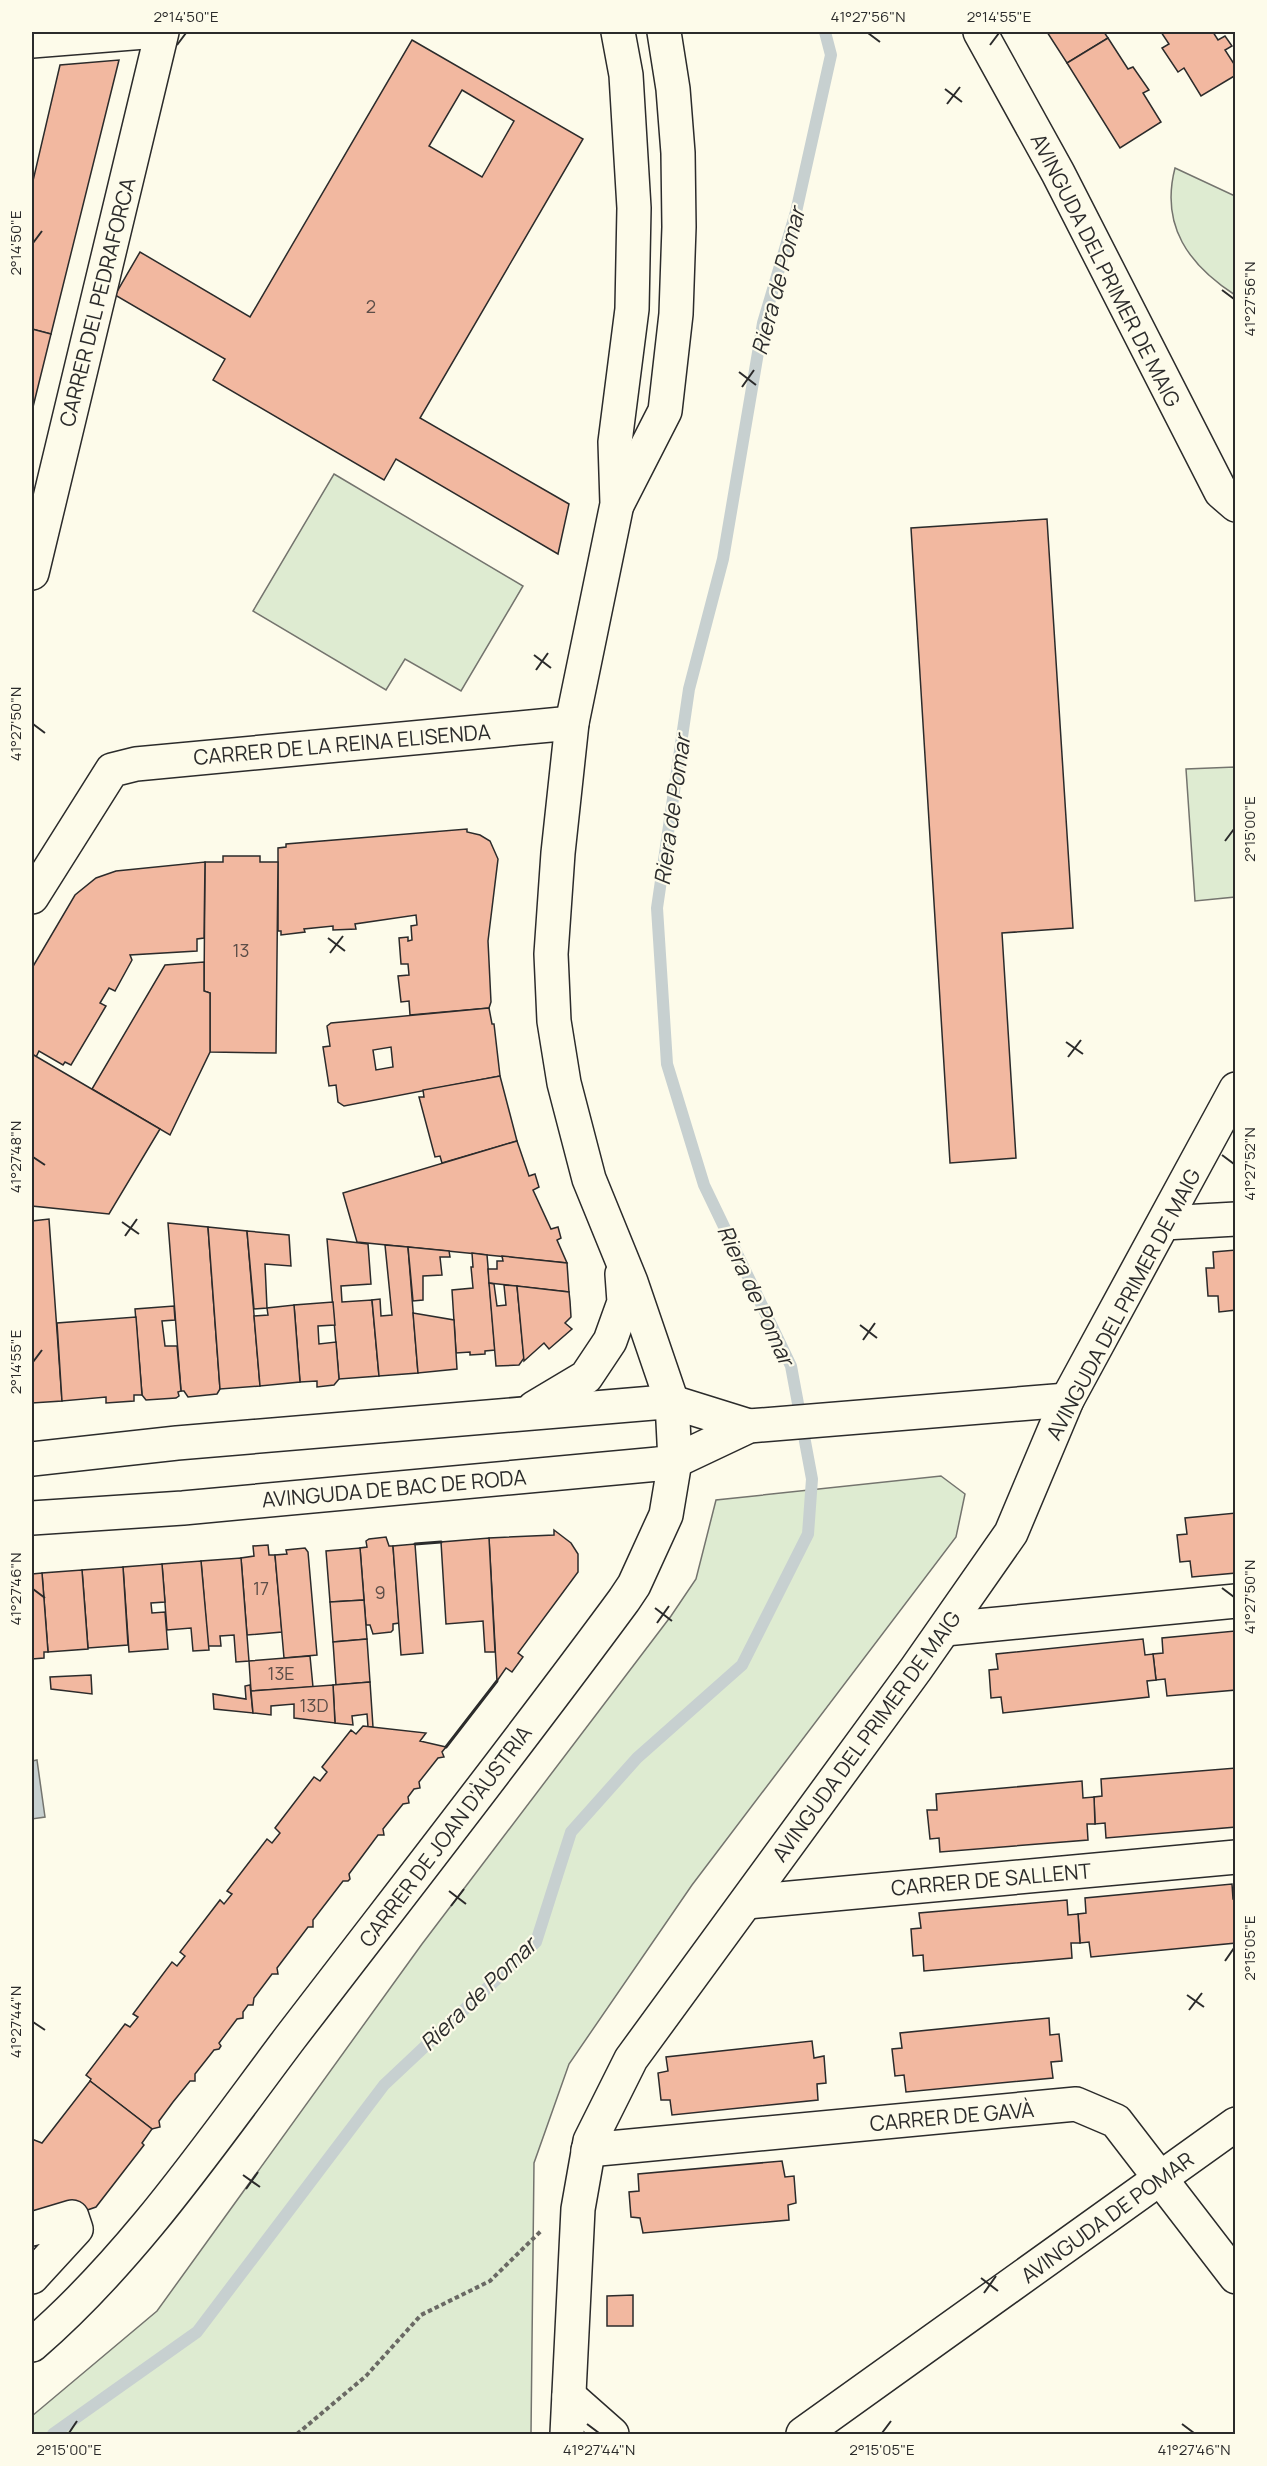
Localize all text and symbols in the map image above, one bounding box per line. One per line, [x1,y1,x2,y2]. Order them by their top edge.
text: 2°14'50"E [154,6,219,27]
text: 41°27'56"N [831,6,905,27]
text: 2°14'55"E [967,6,1031,27]
street label: AVINGUDA DEL PRIMER DE MAIG [1025,129,1187,412]
street label: CARRER DEL PEDRAFORCA [52,175,142,429]
water label: Riera de Pomar [744,201,813,358]
text: 2°14'50"E [5,211,26,276]
text: 41°27'56"N [1239,262,1260,336]
house number: 2 [366,294,376,318]
text: 41°27'50"N [5,687,26,761]
street label: CARRER DE LA REINA ELISENDA [192,717,492,771]
water label: Riera de Pomar [647,730,698,887]
text: 2°15'00"E [1239,796,1260,862]
house number: 13 [233,938,249,962]
text: 41°27'48"N [5,1121,26,1193]
text: 41°27'52"N [1239,1127,1260,1201]
street label: AVINGUDA DEL PRIMER DE MAIG [1039,1163,1207,1444]
water label: Riera de Pomar [710,1220,803,1373]
text: 2°14'55"E [5,1330,26,1394]
street label: AVINGUDA DE BAC DE RODA [261,1462,527,1514]
text: 41°27'46"N [5,1552,26,1626]
text: 41°27'50"N [1239,1560,1260,1634]
house number: 17 [253,1576,269,1600]
house number: 9 [374,1580,386,1604]
street label: AVINGUDA DEL PRIMER DE MAIG [766,1605,967,1867]
house number: 13E [267,1661,295,1685]
house number: 13D [299,1693,329,1717]
street label: CARRER DE JOAN D'ÀUSTRIA [352,1720,538,1952]
street label: CARRER DE SALLENT [890,1856,1093,1902]
text: 2°15'05"E [1239,1915,1260,1981]
water label: Riera de Pomar [413,1929,545,2057]
text: 41°27'44"N [5,1986,26,2058]
street label: CARRER DE GAVÀ [869,2095,1035,2137]
street label: AVINGUDA DE POMAR [1015,2145,1199,2289]
text: 2°15'00"E [36,2439,102,2460]
text: 41°27'44"N [563,2439,635,2460]
text: 2°15'05"E [849,2439,915,2460]
text: 41°27'46"N [1157,2439,1231,2460]

